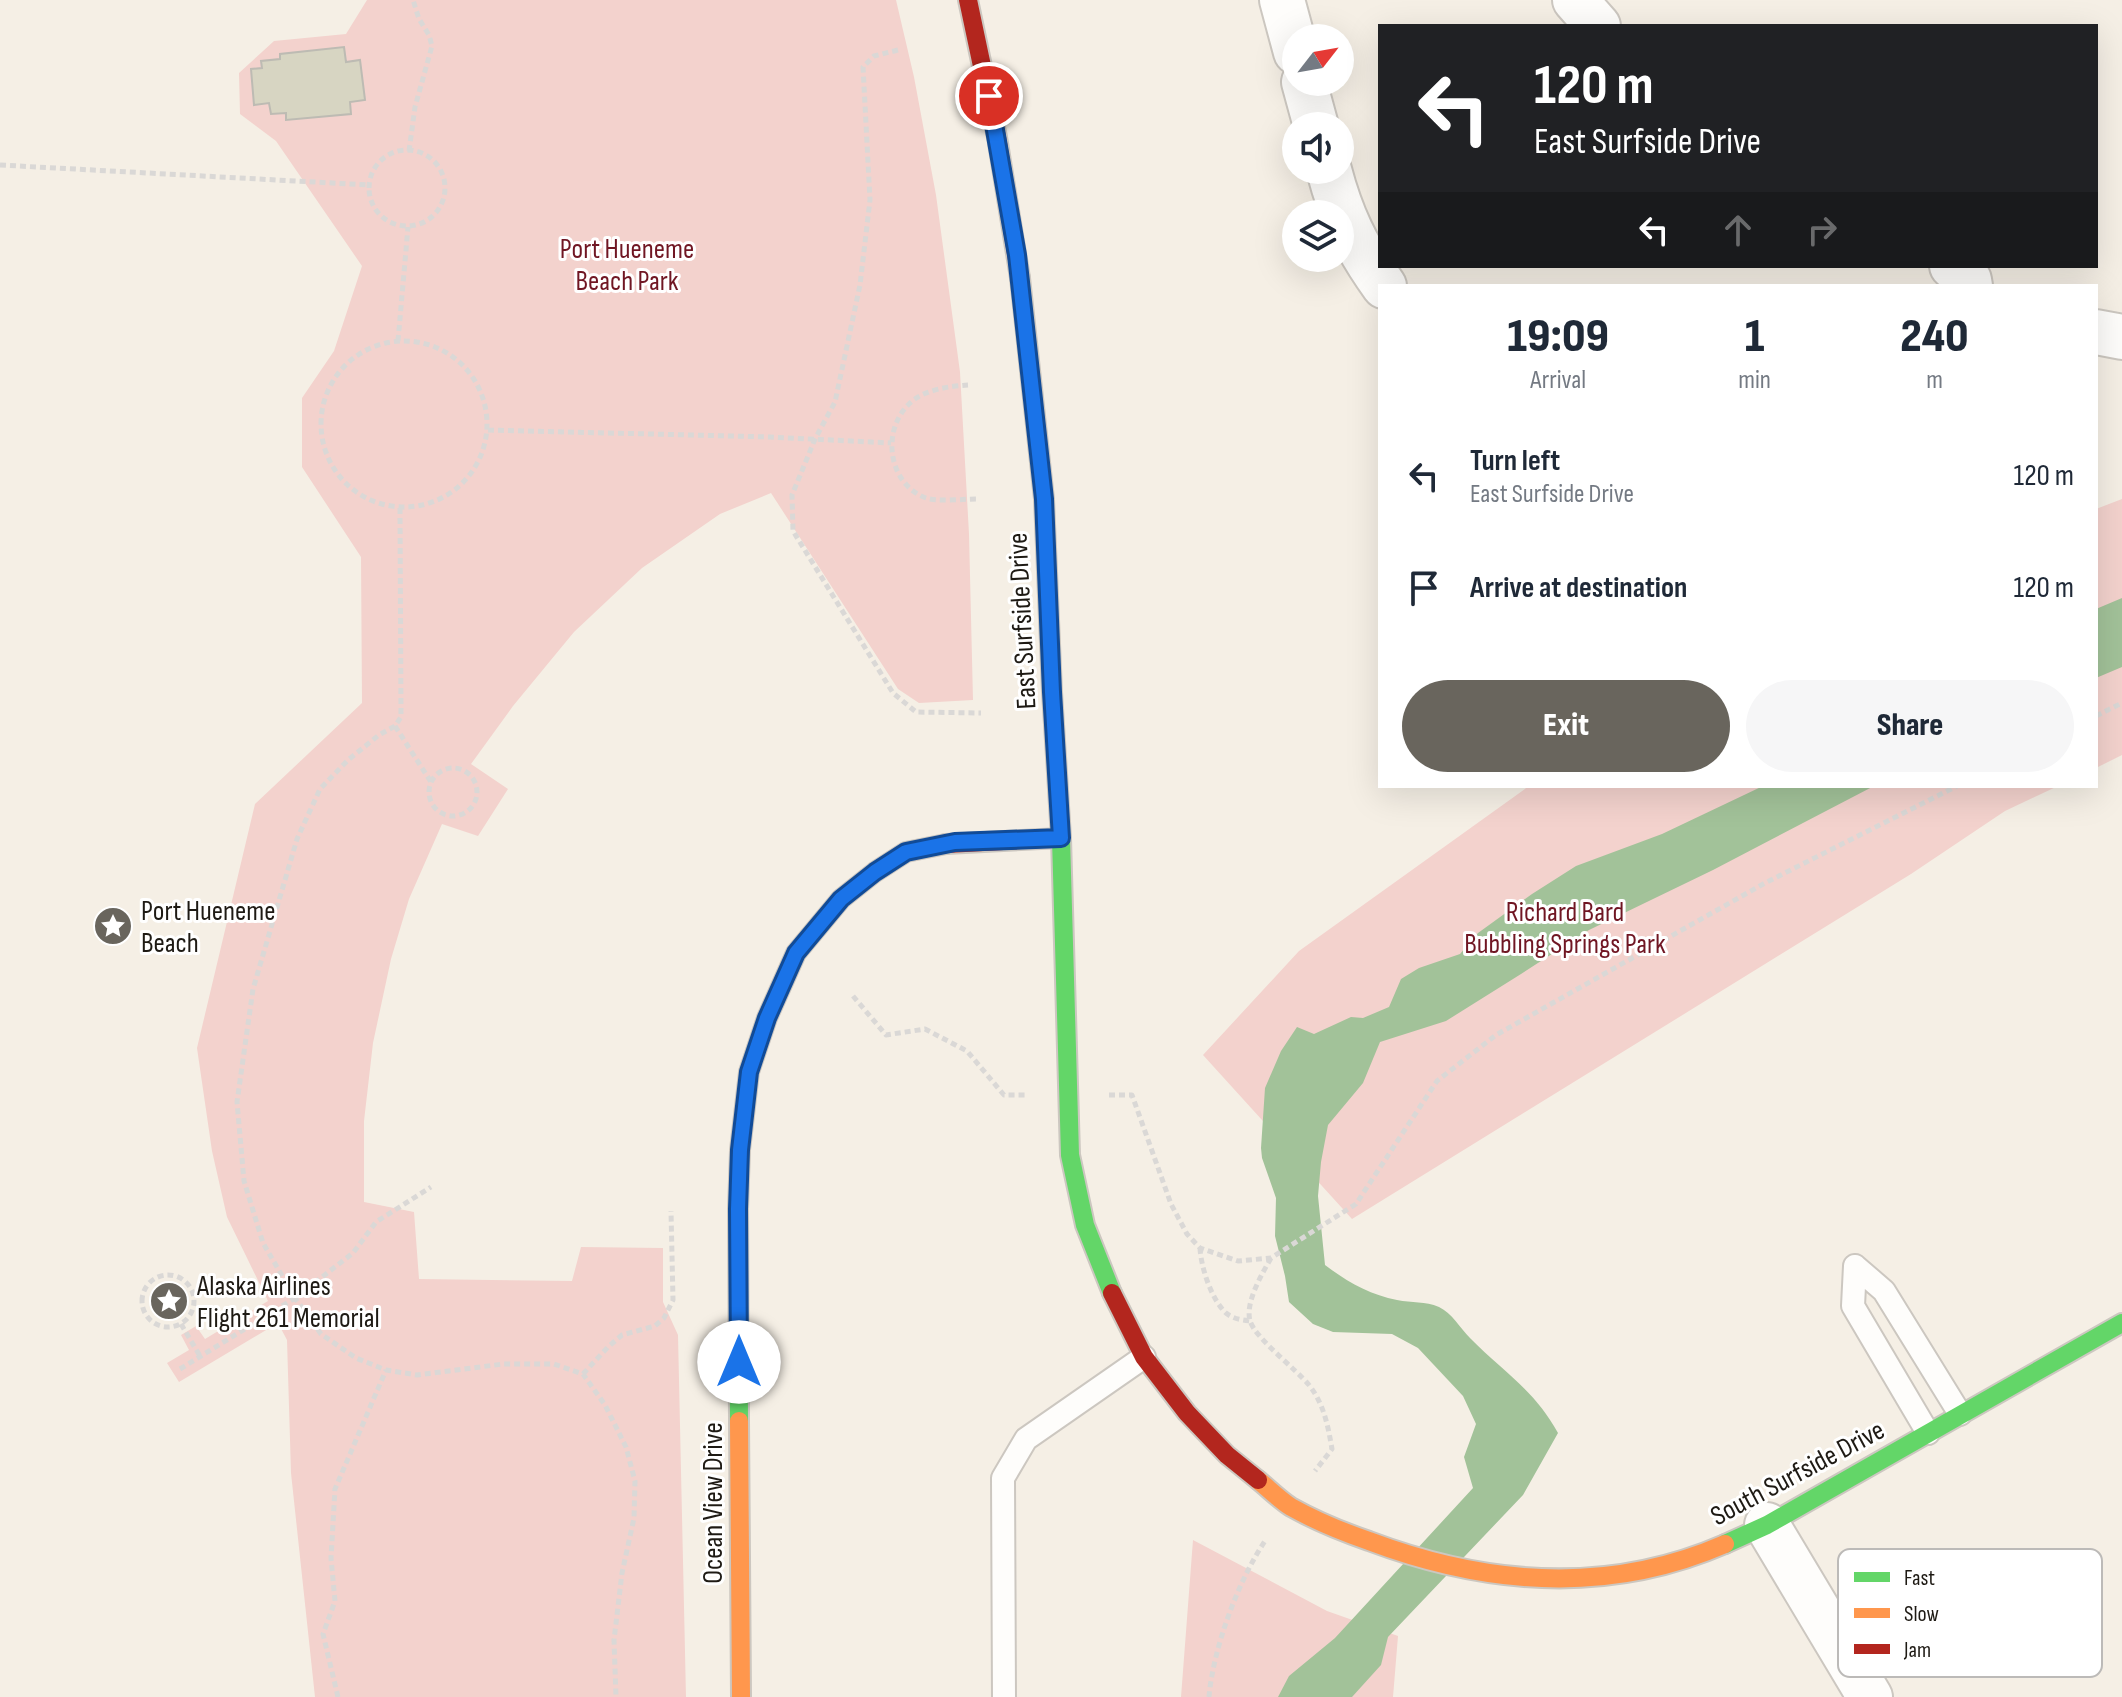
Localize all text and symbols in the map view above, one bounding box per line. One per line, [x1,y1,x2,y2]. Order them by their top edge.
north arrow [1282,24,1354,96]
map controls [1282,24,1354,272]
text: 120 m [1534,53,1654,120]
icon: left [1402,56,1506,160]
pin [955,62,1023,130]
icon: arrive [967,74,1011,118]
button: sound [1282,112,1354,184]
text: East Surfside Drive [1534,121,1761,164]
button: layers [1282,200,1354,272]
icon: left [1632,208,1676,252]
icon: ahead [1716,208,1760,252]
icon: right [1800,208,1844,252]
park label: Port Hueneme Beach Park [560,233,694,298]
text: 19:09 [1507,308,1609,365]
text: 1 [1745,308,1764,365]
text: 240 [1900,308,1969,365]
text: Arrival [1530,365,1586,396]
text: min [1738,365,1771,396]
text: m [1926,365,1943,396]
text: Turn left [1470,443,1560,479]
icon: left [1402,454,1446,498]
text: 120 m [2013,458,2074,494]
text: East Surfside Drive [1470,479,1634,510]
street label: East Surfside Drive [1001,532,1044,710]
icon: arrive [1402,566,1446,610]
text: Arrive at destination [1470,570,1687,606]
text: 120 m [2013,570,2074,606]
button: Exit [1402,680,1730,772]
button: Share [1746,680,2074,772]
place label: Port Hueneme Beach [141,895,275,960]
park label: Richard Bard Bubbling Springs Park [1464,896,1666,961]
place icon: Port Hueneme Beach [92,905,134,947]
place label: Alaska Airlines Flight 261 Memorial [196,1270,380,1335]
place icon: Alaska Airlines Flight 261 Memorial [148,1280,190,1322]
position arrow [697,1320,781,1404]
street label: South Surfside Drive [1705,1414,1890,1533]
street label: Ocean View Drive [697,1422,730,1584]
legend [1838,1549,2102,1677]
text: Fast [1904,1565,1935,1592]
text: Slow [1904,1601,1939,1628]
text: Jam [1903,1637,1931,1664]

